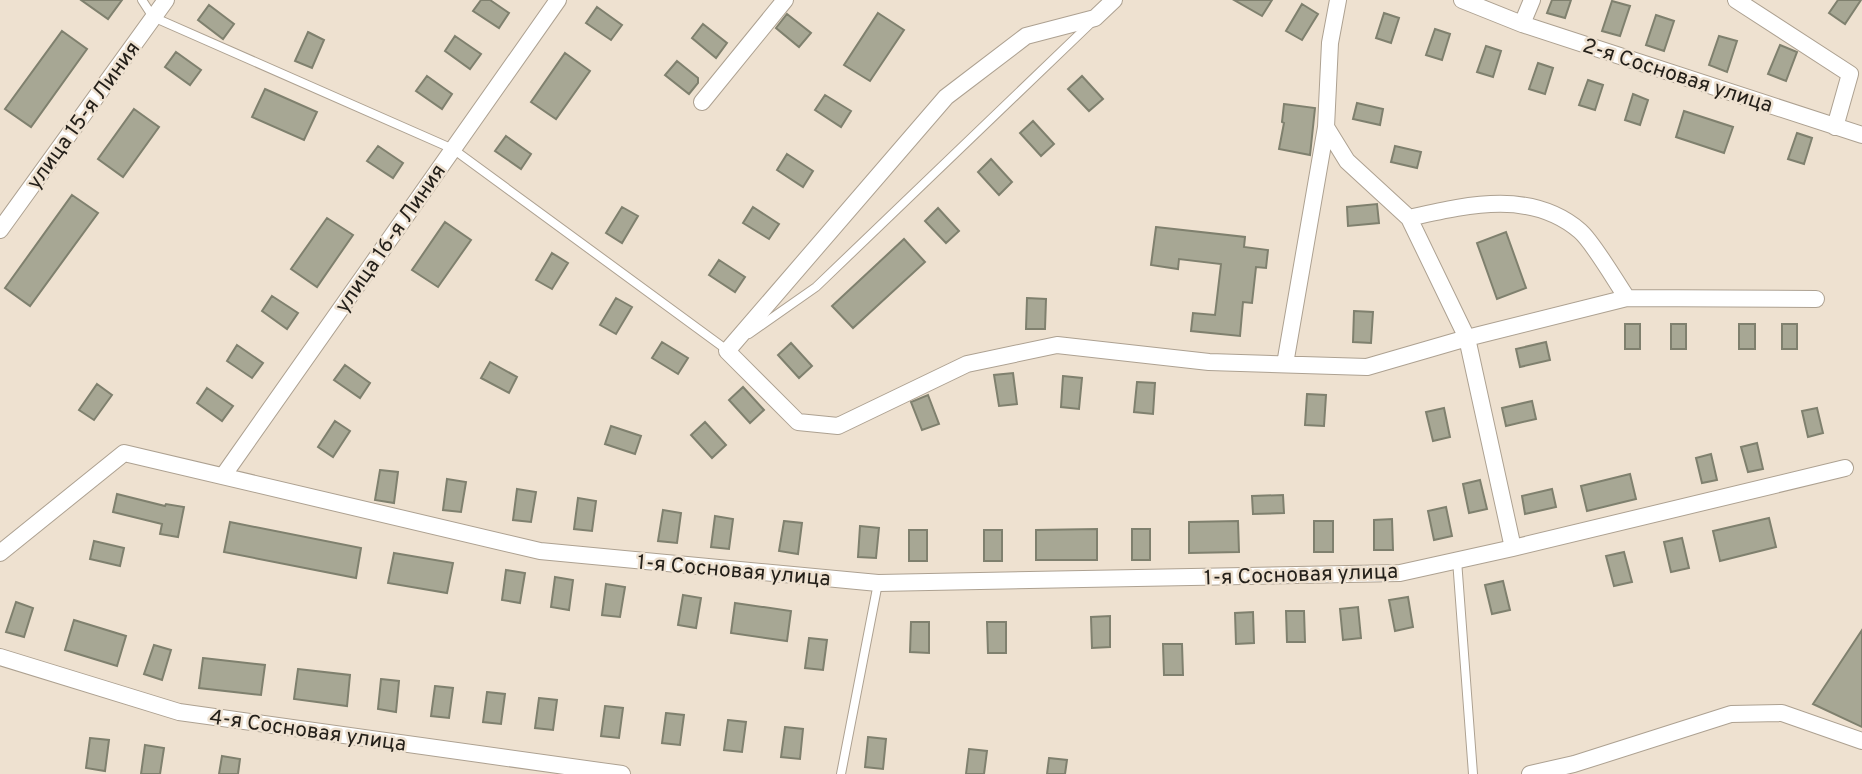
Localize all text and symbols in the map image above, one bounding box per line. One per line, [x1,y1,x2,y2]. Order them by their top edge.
street label: 2-я Сосновая улица [1579,33,1776,120]
street label: улица 15-я Линия [21,37,147,195]
street label: улица 16-я Линия [330,159,453,319]
street label: 1-я Сосновая улица [636,550,832,593]
street label: 1-я Сосновая улица [1204,559,1399,592]
street label: 4-я Сосновая улица [208,704,408,759]

